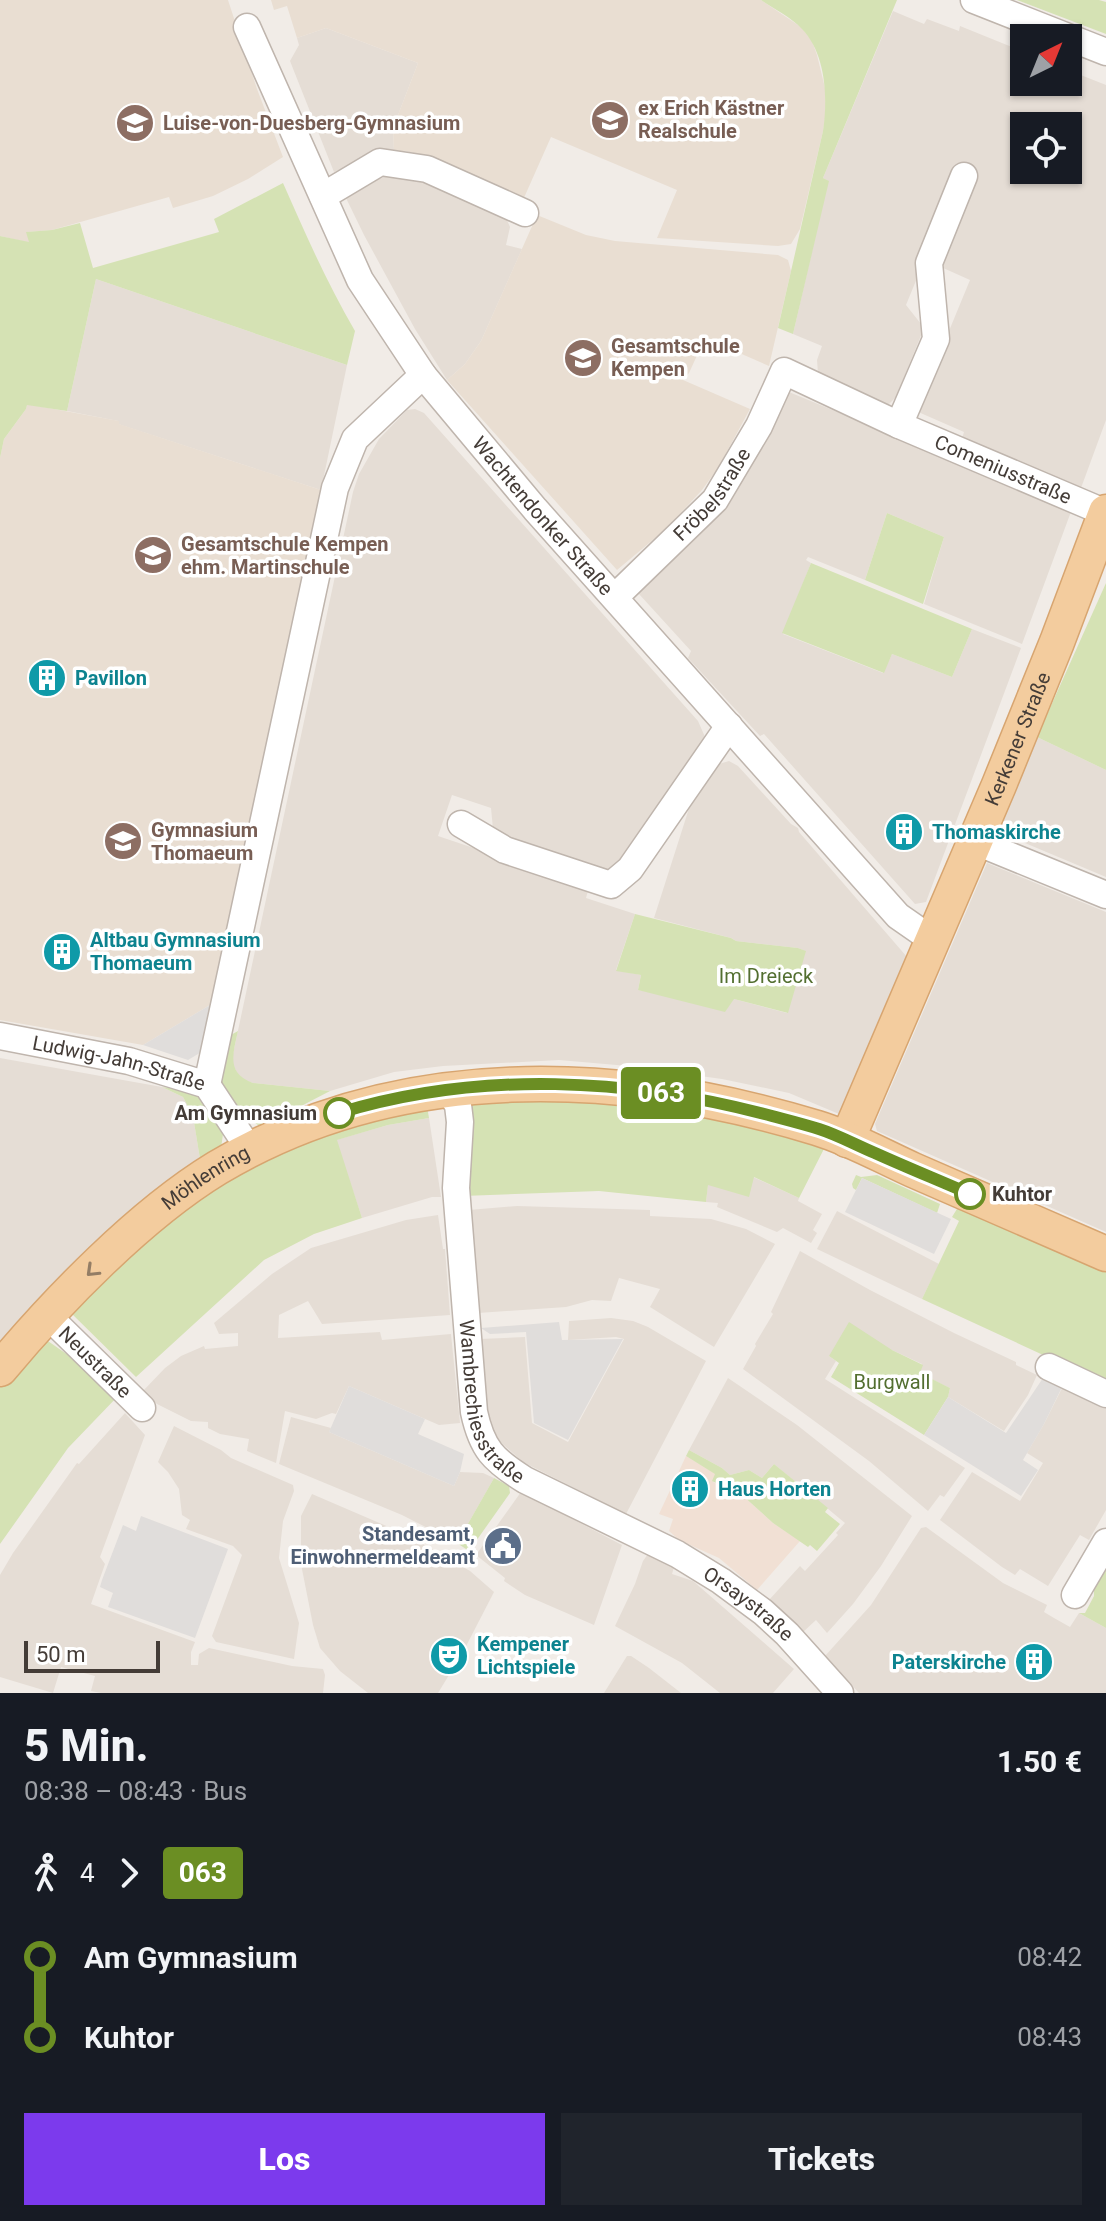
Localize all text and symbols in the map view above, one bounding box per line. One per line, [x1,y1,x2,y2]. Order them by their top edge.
north arrow [1010,24,1082,96]
map controls [1010,24,1082,184]
place label: ex Erich Kästner Realschule [638,96,785,143]
school or university icon: ex Erich Kästner Realschule [589,99,631,141]
school or university icon: Luise-von-Duesberg-Gymnasium [114,102,156,144]
place label: Luise-von-Duesberg-Gymnasium [163,111,460,135]
button: locate [1010,112,1082,184]
place label: Gesamtschule Kempen [611,334,740,381]
school or university icon: Gesamtschule Kempen [562,337,604,379]
street label: Comeniusstraße [931,430,1075,509]
street label: Wachtendonker Straße [468,432,618,600]
street label: Fröbelstraße [668,443,755,546]
place label: Gesamtschule Kempen ehm. Martinschule [181,532,389,579]
school or university icon: Gesamtschule Kempen ehm. Martinschule [132,534,174,576]
building icon: Pavillon [26,657,68,699]
place label: Pavillon [75,666,147,690]
street label: Kerkener Straße [980,669,1056,809]
building icon: Thomaskirche [883,811,925,853]
place label: Gymnasium Thomaeum [151,818,258,865]
school or university icon: Gymnasium Thomaeum [102,820,144,862]
place label: Thomaskirche [932,820,1061,844]
place label: Altbau Gymnasium Thomaeum [90,928,261,975]
building icon: Altbau Gymnasium Thomaeum [41,931,83,973]
park label: Im Dreieck [719,964,814,988]
street label: Ludwig-Jahn-Straße [31,1031,208,1096]
line badge: 063 [615,1067,707,1119]
text: 063 [637,1076,685,1109]
marker: Am Gymnasium [324,1098,354,1128]
place label: Am Gymnasium [175,1101,317,1125]
street label: Möhlenring [157,1140,253,1215]
marker: Kuhtor [955,1179,985,1209]
place label: Kuhtor [992,1182,1053,1206]
one-way arrow [87,1262,101,1277]
street label: Wambrechiesstraße [455,1319,529,1489]
street label: Neustraße [54,1321,137,1403]
park label: Burgwall [854,1370,930,1394]
building icon: Haus Horten [669,1468,711,1510]
place label: Haus Horten [718,1477,831,1501]
place label: Standesamt, Einwohnermeldeamt [290,1522,475,1569]
public building icon: Standesamt, Einwohnermeldeamt [482,1525,524,1567]
street label: Orsaystraße [699,1561,799,1646]
place label: Kempener Lichtspiele [477,1632,575,1679]
theatre icon: Kempener Lichtspiele [428,1635,470,1677]
scale bar [24,1637,160,1673]
building icon: Paterskirche [1013,1641,1055,1683]
text: 50 m [36,1642,85,1667]
place label: Paterskirche [892,1650,1006,1674]
text: 5 Min. [24,1720,149,1772]
text: 1.50 € [997,1744,1082,1779]
text: 08:38 – 08:43 · Bus [24,1776,247,1806]
icon: walk [24,1851,68,1895]
icon: forward [107,1851,151,1895]
text: 063 [179,1856,227,1889]
text: 4 [80,1858,95,1888]
text: Am Gymnasium [84,1940,298,1975]
text: 08:42 [1017,1942,1082,1972]
text: Kuhtor [84,2020,174,2055]
text: 08:43 [1017,2022,1082,2052]
button: Los [24,2113,545,2205]
button: Tickets [561,2113,1082,2205]

